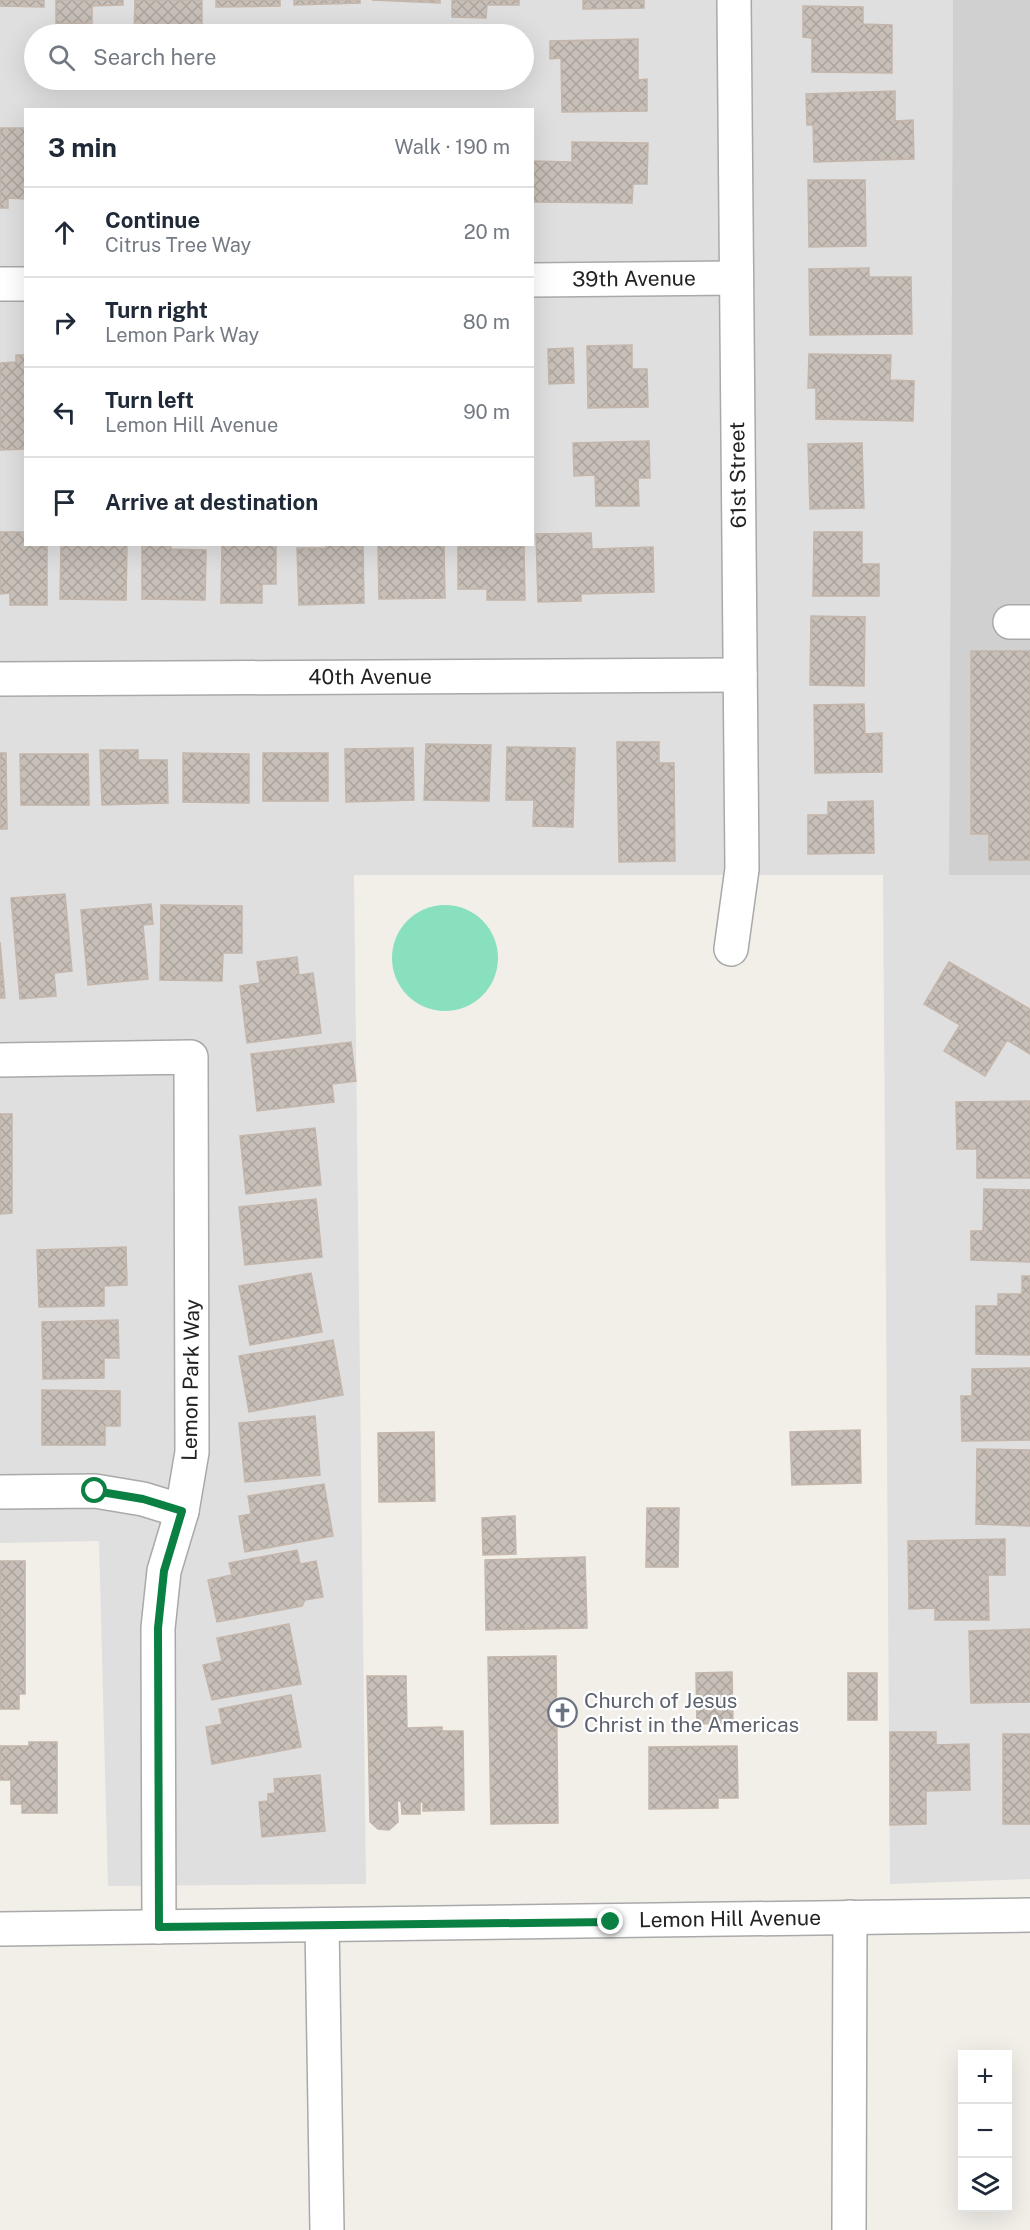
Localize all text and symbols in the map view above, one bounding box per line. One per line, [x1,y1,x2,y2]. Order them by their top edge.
search box [24,24,534,90]
icon: search [45,41,78,74]
text: Search here [93,44,217,70]
text: 3 min [48,132,117,163]
text: Walk · 190 m [394,135,510,159]
text: Continue [105,207,200,233]
icon: ahead [48,216,81,249]
text: 20 m [464,220,510,244]
text: Citrus Tree Way [105,233,251,257]
street label: 39th Avenue [572,265,696,292]
text: Turn right [105,297,208,323]
icon: right [48,306,81,339]
text: 80 m [463,310,510,334]
text: Lemon Park Way [105,323,259,347]
text: Turn left [105,387,194,413]
icon: left [48,396,81,429]
text: 90 m [463,400,510,424]
text: Lemon Hill Avenue [105,413,278,437]
street label: 61st Street [724,421,751,529]
icon: arrive [48,486,81,519]
text: Arrive at destination [105,489,318,515]
street label: 40th Avenue [308,664,432,689]
street label: Lemon Park Way [177,1299,204,1461]
route start [81,1477,107,1503]
place label: Church of Jesus Christ in the Americas [584,1688,799,1737]
church icon: Church of Jesus Christ in the Americas [547,1697,579,1729]
street label: Lemon Hill Avenue [639,1905,821,1932]
route end [597,1908,623,1934]
map controls [958,2050,1012,2212]
button: + [958,2050,1012,2104]
button: − [958,2104,1012,2158]
button: layers [958,2158,1012,2212]

